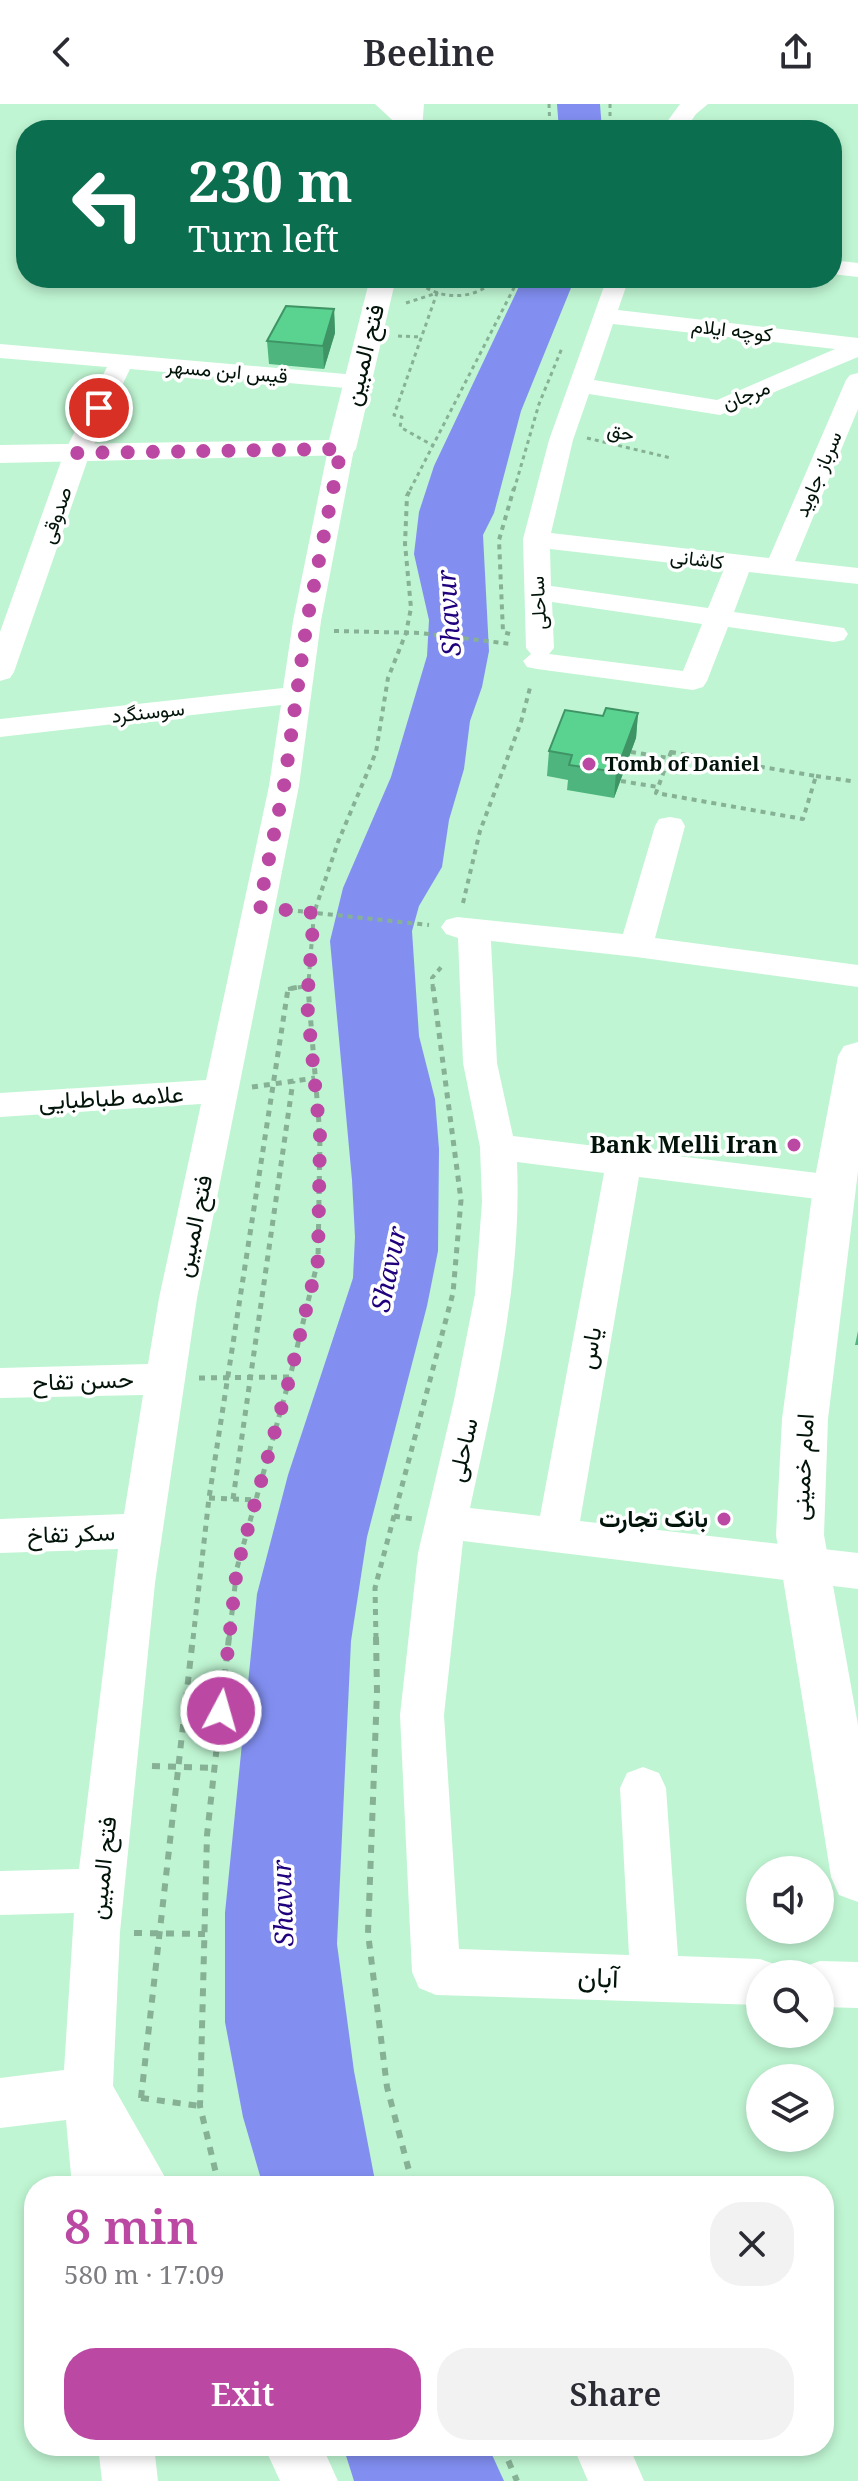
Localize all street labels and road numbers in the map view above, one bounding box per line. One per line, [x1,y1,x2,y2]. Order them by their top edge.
street label: فتح المبین [334,300,393,409]
street label: کوچه ایلام [690,311,774,349]
street label: قیس ابن مسهر [164,352,289,389]
street label: مرجان [718,373,774,416]
street label: حق [605,415,637,448]
street label: سرباز جاوید [787,427,848,521]
street label: صدوقی [33,483,78,547]
street label: کاشانی [669,542,726,575]
street label: ساحلی [523,575,552,631]
street label: سوسنگرد [110,694,186,729]
street label: علامه طباطبایی [38,1076,184,1117]
street label: فتح المبین [166,1172,221,1280]
street label: یاس [569,1324,608,1371]
street label: حسن تفاح [32,1361,134,1399]
street label: امام خمینی [782,1412,822,1521]
street label: ساحلی [438,1415,485,1485]
street label: سکر تفاخ [26,1514,116,1552]
street label: فتح المبین [80,1815,125,1921]
street label: آبان [577,1956,622,1996]

